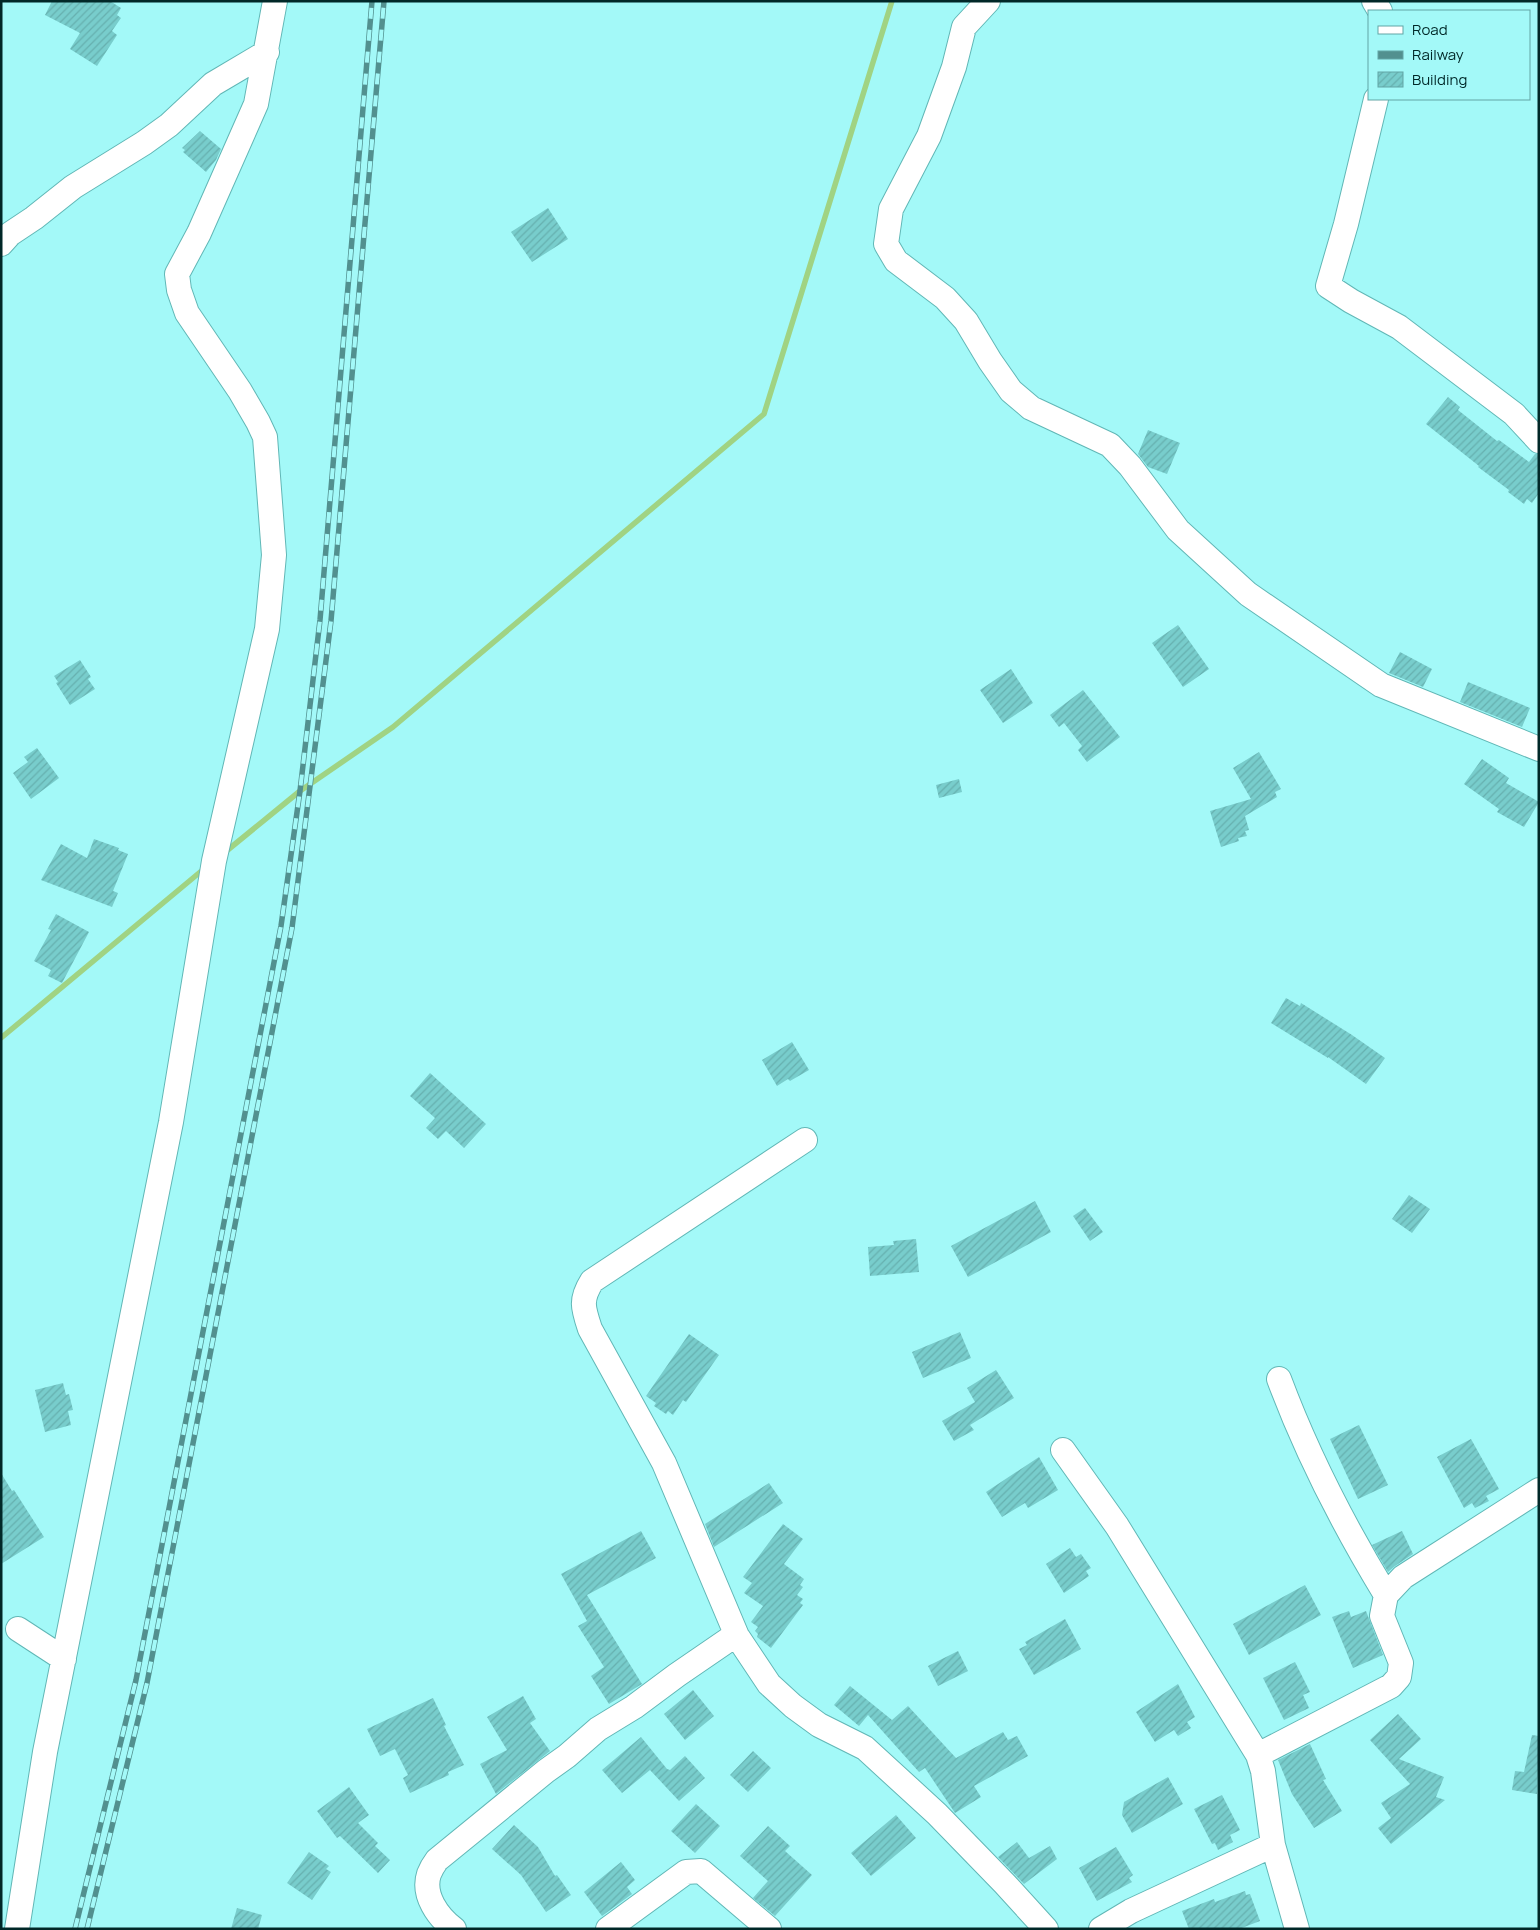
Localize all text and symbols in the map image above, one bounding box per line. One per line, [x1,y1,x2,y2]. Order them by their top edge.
legend [1368,10,1530,100]
text: Road [1412,19,1448,40]
text: Railway [1412,44,1464,65]
text: Building [1412,69,1467,90]

